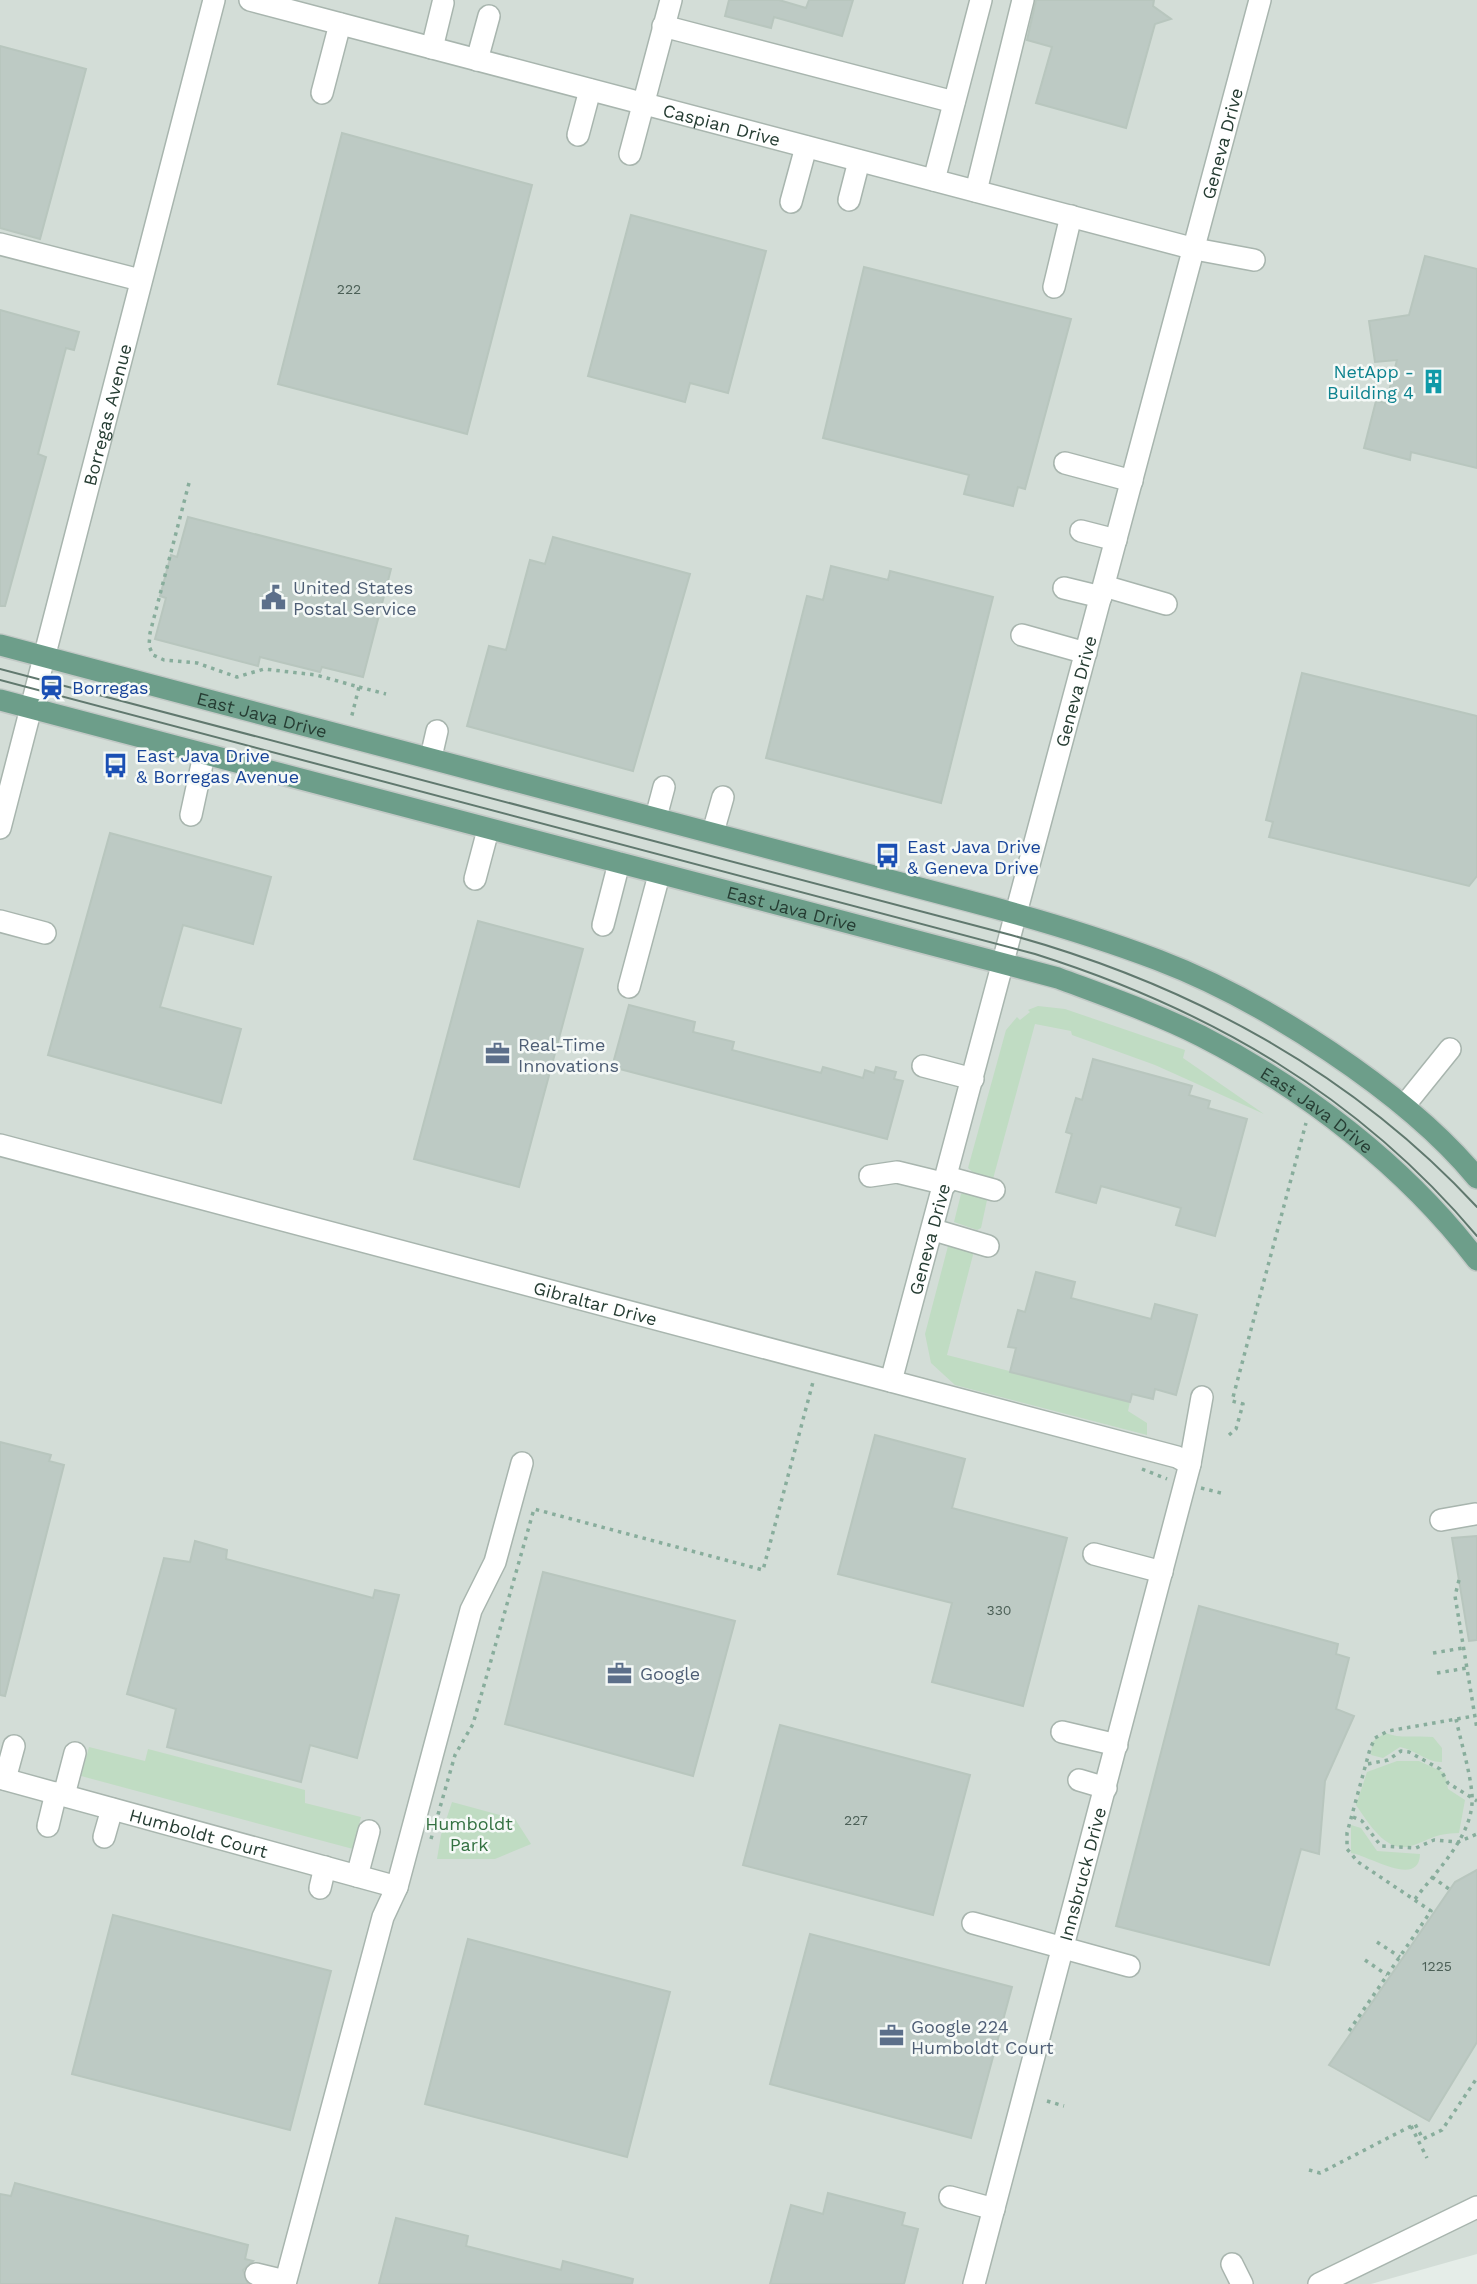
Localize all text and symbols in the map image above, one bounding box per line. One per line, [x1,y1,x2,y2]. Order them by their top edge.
street label: Geneva Drive [1197,85,1247,201]
street label: Caspian Drive [661,99,783,150]
house number: 222 [337,281,361,297]
street label: Borregas Avenue [78,341,135,488]
place label: NetApp - Building 4 [1327,361,1414,403]
building icon: NetApp - Building 4 [1420,367,1448,395]
place label: United States Postal Service [293,577,417,619]
public building icon: United States Postal Service [259,583,287,611]
street label: Geneva Drive [1050,633,1100,749]
station icon: Borregas [38,673,66,701]
place label: Borregas [72,677,149,698]
street label: East Java Drive [195,687,330,742]
place label: East Java Drive & Borregas Avenue [136,745,299,787]
bus stop icon: East Java Drive & Borregas Avenue [102,751,130,779]
place label: East Java Drive & Geneva Drive [907,836,1041,878]
bus stop icon: East Java Drive & Geneva Drive [873,842,901,870]
street label: East Java Drive [725,881,860,935]
place label: Real-Time Innovations [518,1034,619,1076]
office icon: Real-Time Innovations [484,1040,512,1068]
street label: East Java Drive [1257,1062,1378,1157]
street label: Geneva Drive [904,1181,954,1297]
street label: Gibraltar Drive [531,1276,660,1329]
house number: 330 [986,1602,1012,1618]
office icon: Google [606,1659,634,1687]
place label: Google [640,1663,700,1684]
street label: Humboldt Court [127,1804,271,1862]
street label: Innsbruck Drive [1054,1805,1110,1943]
house number: 227 [844,1812,868,1828]
park label: Humboldt Park [425,1813,513,1855]
house number: 1225 [1422,1958,1452,1974]
place label: Google 224 Humboldt Court [911,2016,1054,2058]
office icon: Google 224 Humboldt Court [877,2022,905,2050]

